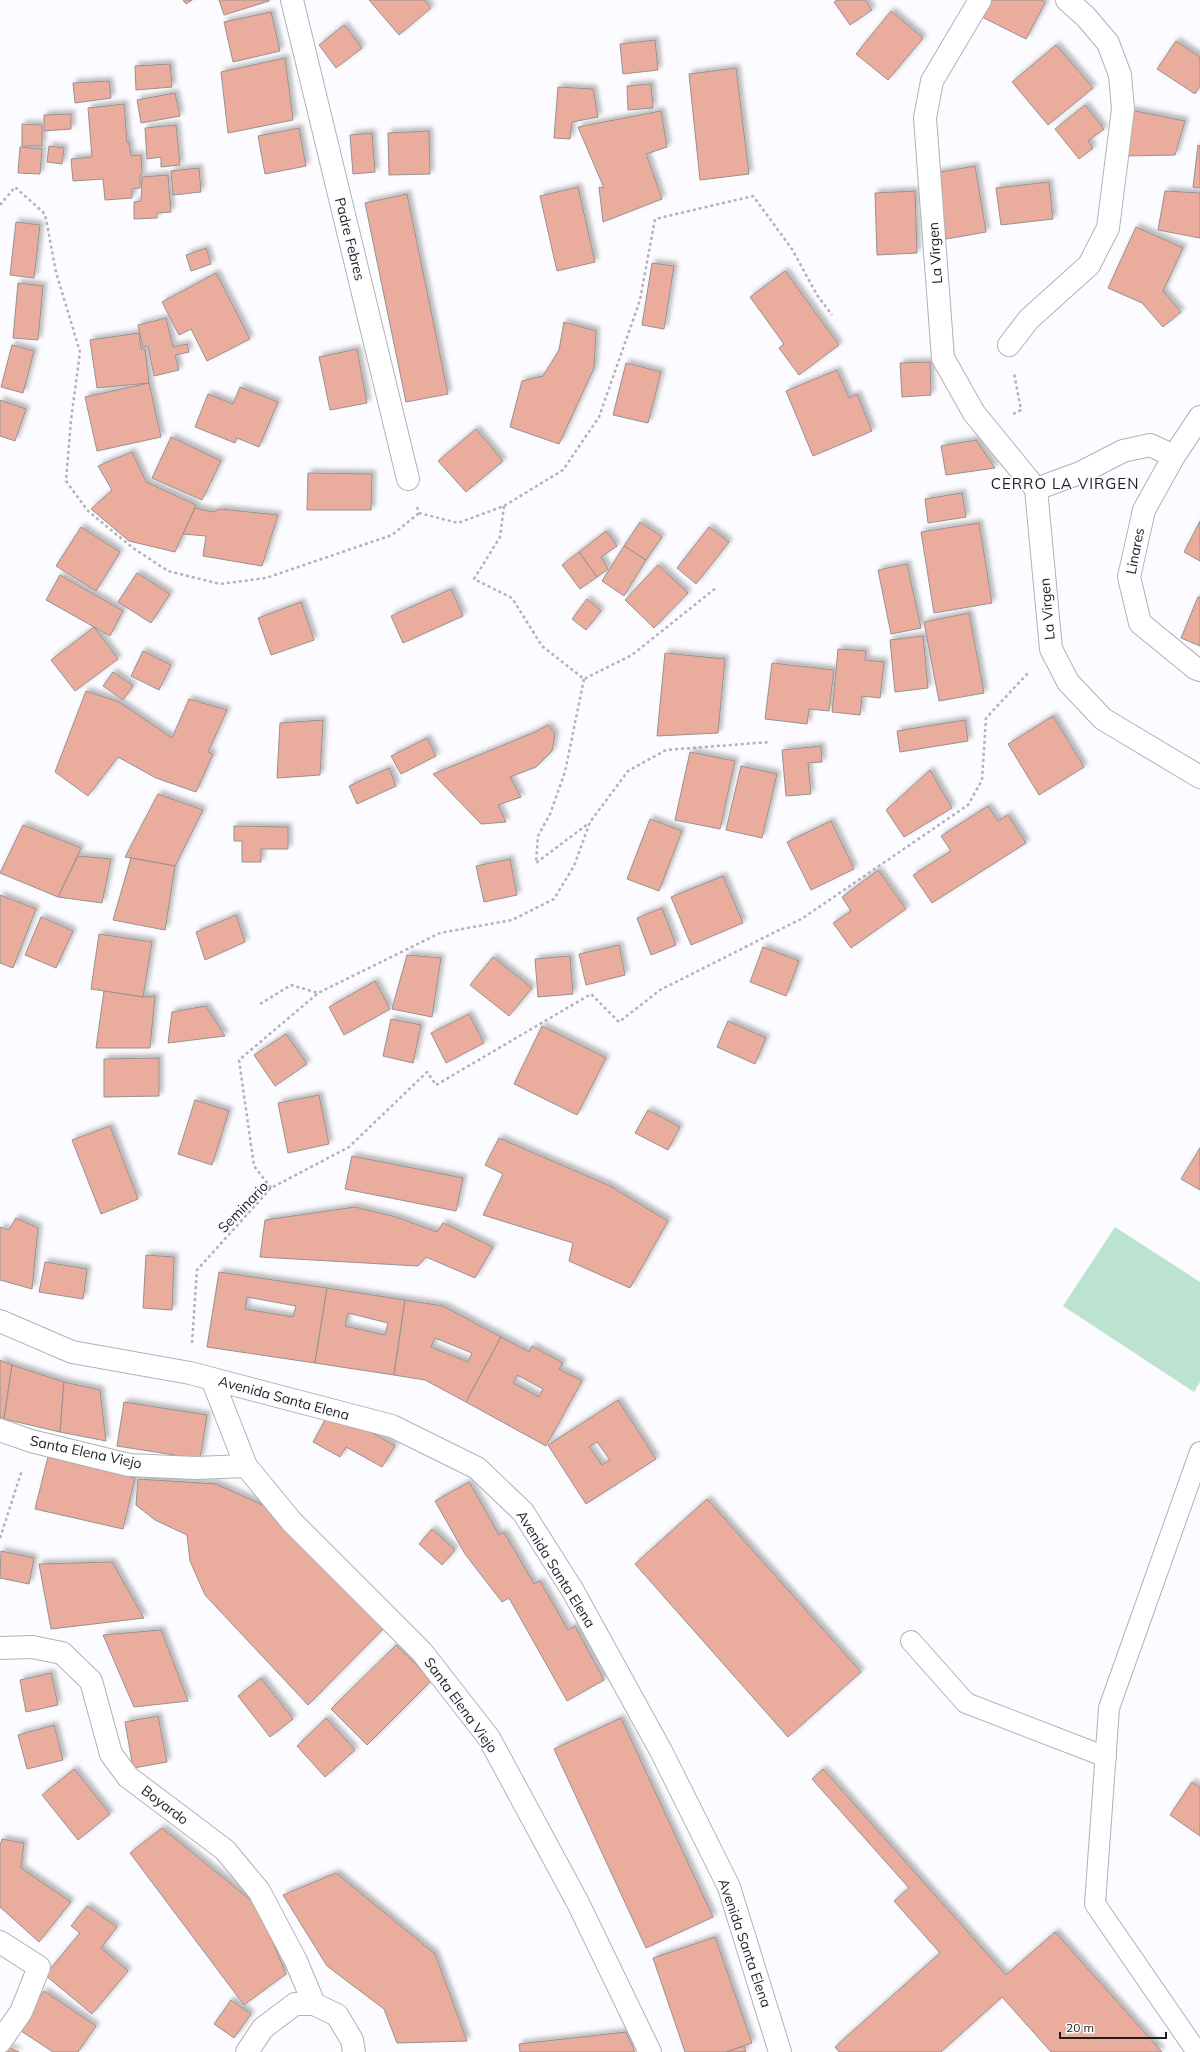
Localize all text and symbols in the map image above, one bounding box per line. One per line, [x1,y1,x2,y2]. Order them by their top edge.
street label: Padre Febres [331,196,369,282]
street label: La Virgen [924,221,946,285]
district label: CERRO LA VIRGEN [991,474,1139,493]
street label: Linares [1122,526,1148,576]
street label: La Virgen [1035,577,1059,641]
street label: Seminario [214,1177,272,1237]
street label: Avenida Santa Elena [217,1372,351,1424]
street label: Santa Elena Viejo [28,1431,144,1473]
street label: Avenida Santa Elena [513,1507,599,1631]
street label: Santa Elena Viejo [420,1654,502,1756]
street label: Boyardo [138,1781,192,1829]
street label: Avenida Santa Elena [715,1876,775,2010]
scale bar [1060,2014,1166,2040]
text: 20 m [1066,2020,1094,2035]

